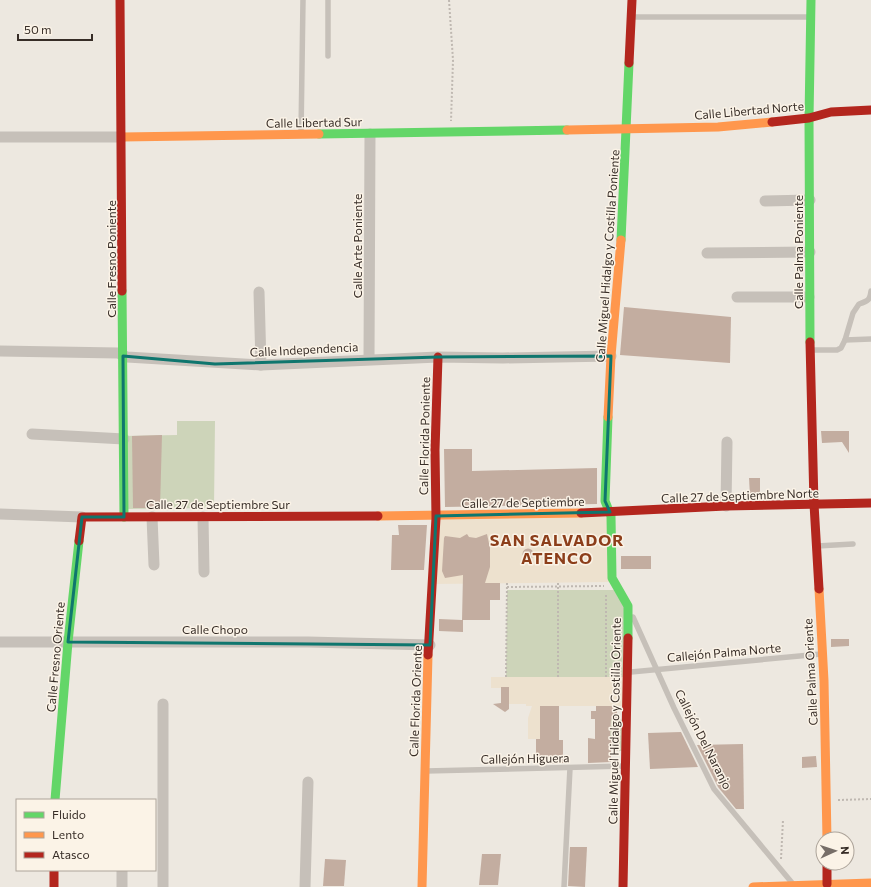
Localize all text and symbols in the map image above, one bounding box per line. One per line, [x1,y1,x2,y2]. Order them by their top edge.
scale bar [18,16,92,42]
text: 50 m [24,22,52,36]
street label: Calle Libertad Norte [694,98,804,122]
street label: Calle Libertad Sur [266,114,362,130]
street label: Calle Miguel Hidalgo y Costilla Poniente [593,149,621,363]
street label: Calle Arte Poniente [350,194,364,298]
street label: Calle Palma Poniente [791,195,805,309]
street label: Calle Fresno Poniente [104,200,118,318]
street label: Calle Independencia [249,339,359,359]
street label: Calle Florida Poniente [416,377,432,495]
street label: Calle 27 de Septiembre Norte [661,485,819,505]
street label: Calle 27 de Septiembre [461,494,585,510]
street label: Calle 27 de Septiembre Sur [146,497,290,511]
district label: SAN SALVADOR ATENCO [490,530,624,567]
street label: Calle Fresno Oriente [43,601,67,713]
street label: Calle Miguel Hidalgo y Costilla Oriente [605,617,623,825]
street label: Calle Palma Oriente [800,618,820,726]
street label: Calle Chopo [182,622,248,636]
street label: Callejón Palma Norte [666,640,782,664]
street label: Calle Florida Oriente [406,645,424,757]
street label: Callejón Del Naranjo [673,687,735,791]
street label: Callejón Higuera [480,750,570,766]
legend [16,799,156,871]
text: Fluido [52,807,86,821]
text: Lento [52,827,84,841]
north arrow [815,831,855,871]
text: N [839,846,852,855]
text: Atasco [52,847,90,861]

